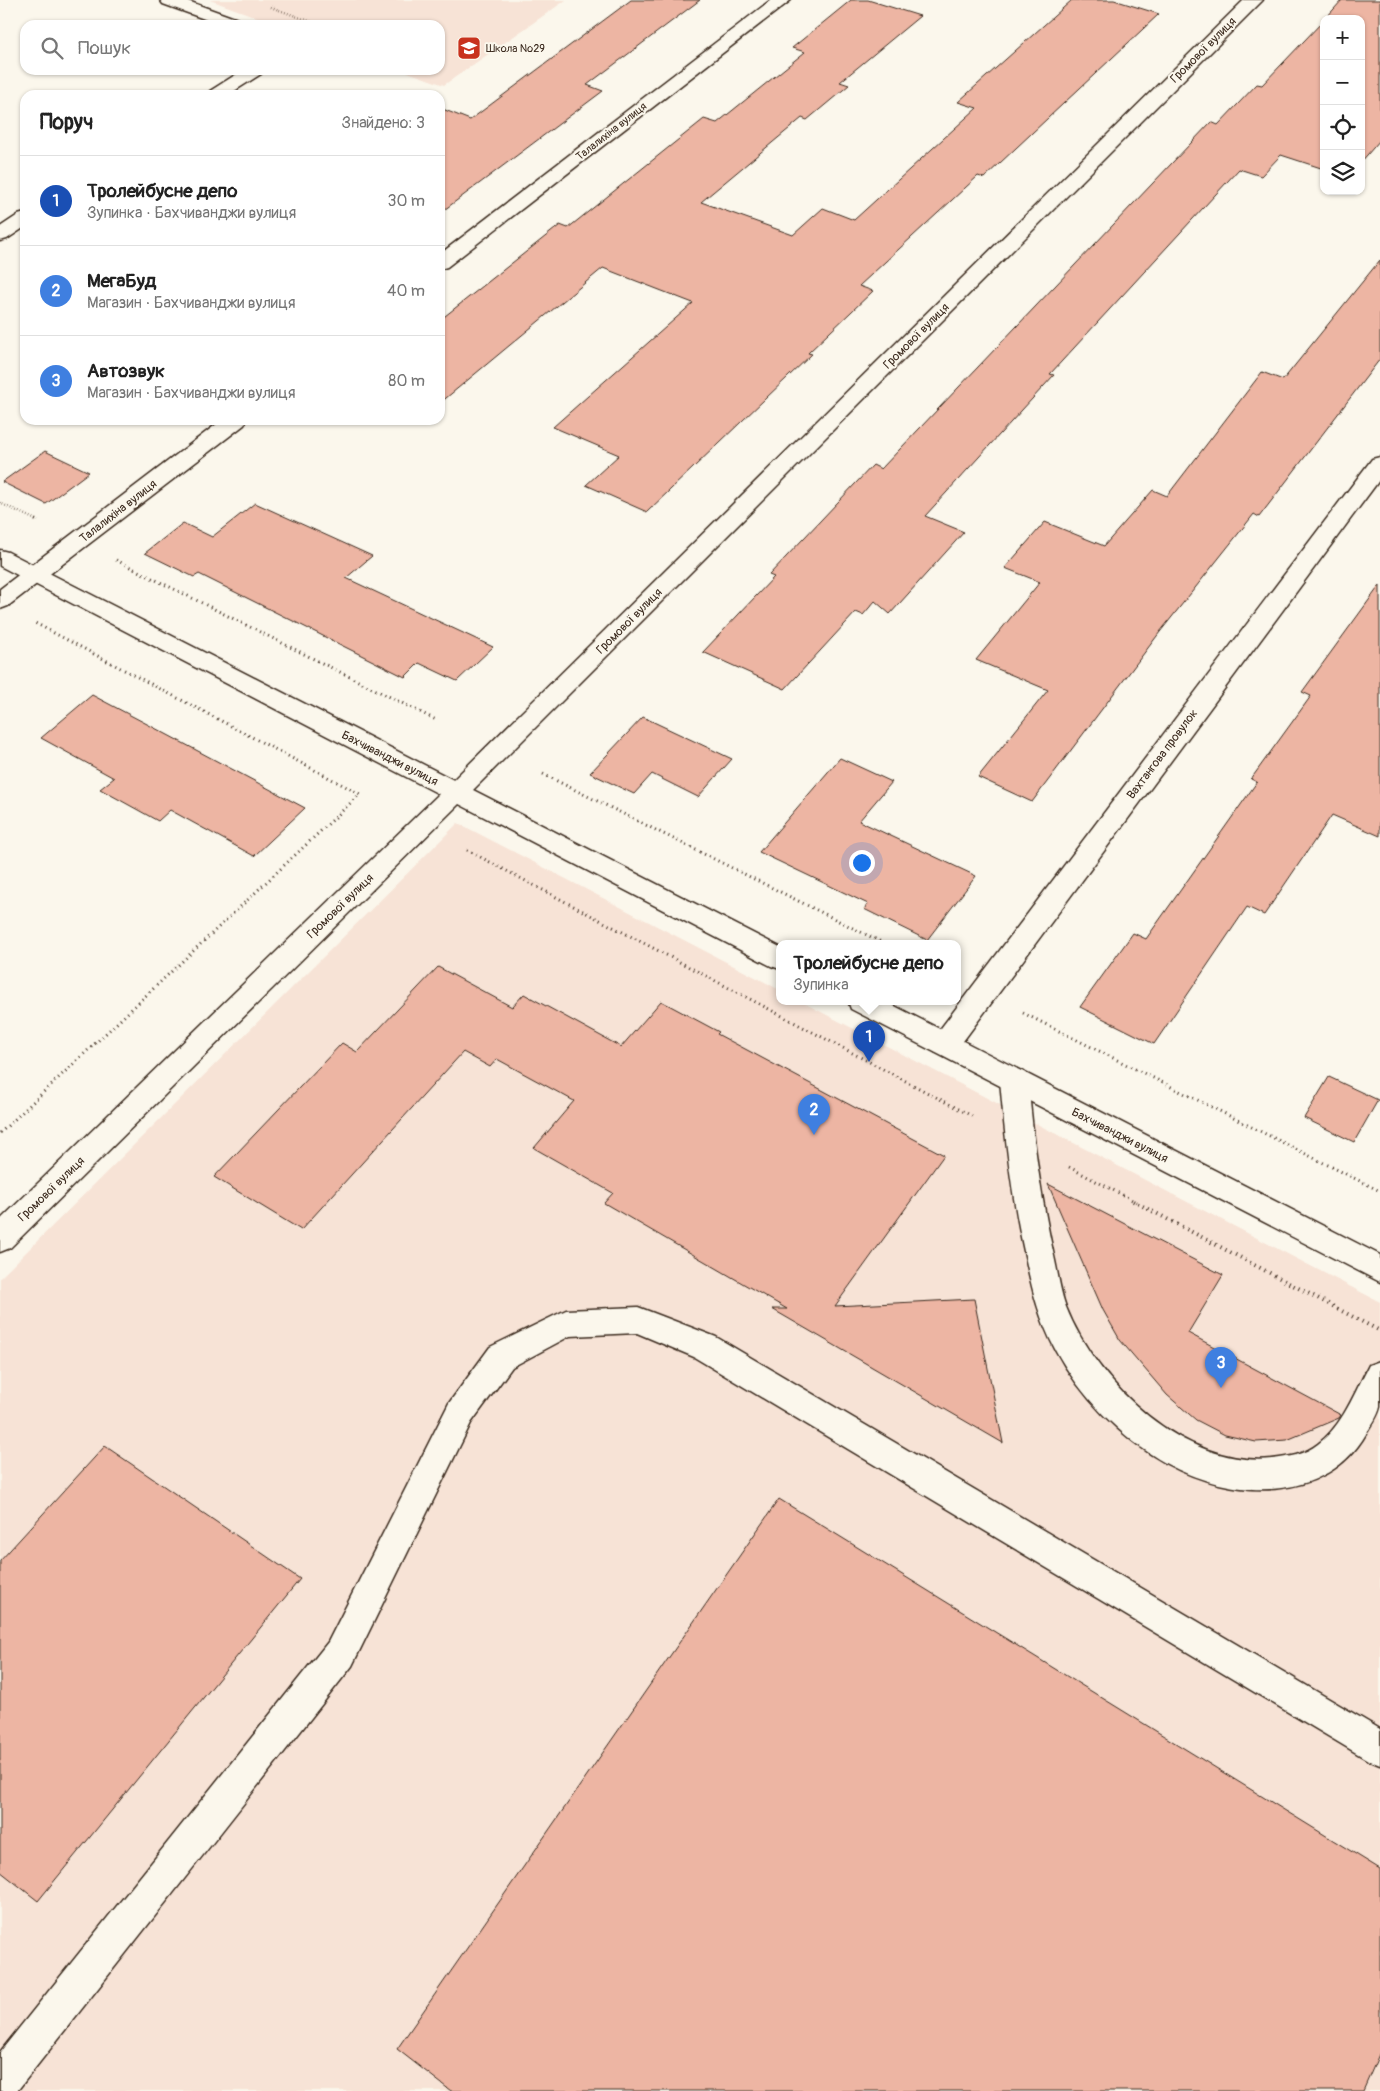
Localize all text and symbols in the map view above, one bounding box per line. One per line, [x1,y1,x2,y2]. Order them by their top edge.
street label: Громової вулиця [1167,14,1240,86]
map controls [1320,15,1365,195]
button: + [1320,15,1365,60]
search box [20,20,445,75]
icon: search [38,34,66,62]
school or university icon: Школа №29 [456,35,482,61]
text: Пошук [78,36,131,60]
place label: Школа №29 [486,42,545,55]
button: − [1320,60,1365,105]
street label: Талалихіна вулиця [573,100,649,163]
button: locate [1320,105,1365,150]
text: Поруч [40,109,93,136]
text: Знайдено: 3 [342,113,425,133]
button: layers [1320,150,1365,195]
text: Тролейбусне депо [87,179,237,203]
text: 1 [53,191,59,211]
text: 30 m [387,191,425,211]
text: Зупинка · Бахчиванджи вулиця [87,203,296,223]
text: МегаБуд [87,269,156,293]
text: 2 [52,281,60,301]
text: 40 m [387,281,425,301]
text: Магазин · Бахчиванджи вулиця [87,293,296,313]
street label: Громової вулиця [880,300,953,372]
text: Автозвук [87,359,165,383]
text: 3 [52,371,60,391]
text: 80 m [388,371,425,391]
text: Магазин · Бахчиванджи вулиця [87,383,296,403]
street label: Талалихіна вулиця [77,476,160,546]
street label: Громової вулиця [593,585,666,657]
street label: Вахтангова провулок [1124,706,1201,802]
street label: Бахчиванджи вулиця [339,728,441,789]
your location [849,850,875,876]
street label: Громової вулиця [304,870,377,942]
popup [776,940,961,1005]
text: Тролейбусне депо [793,951,944,975]
text: Зупинка [793,975,849,995]
pin: 1 [853,1021,885,1062]
pin: 2 [798,1094,830,1135]
street label: Бахчиванджи вулиця [1069,1105,1171,1166]
street label: Громової вулиця [15,1153,88,1225]
pin: 3 [1205,1347,1237,1388]

